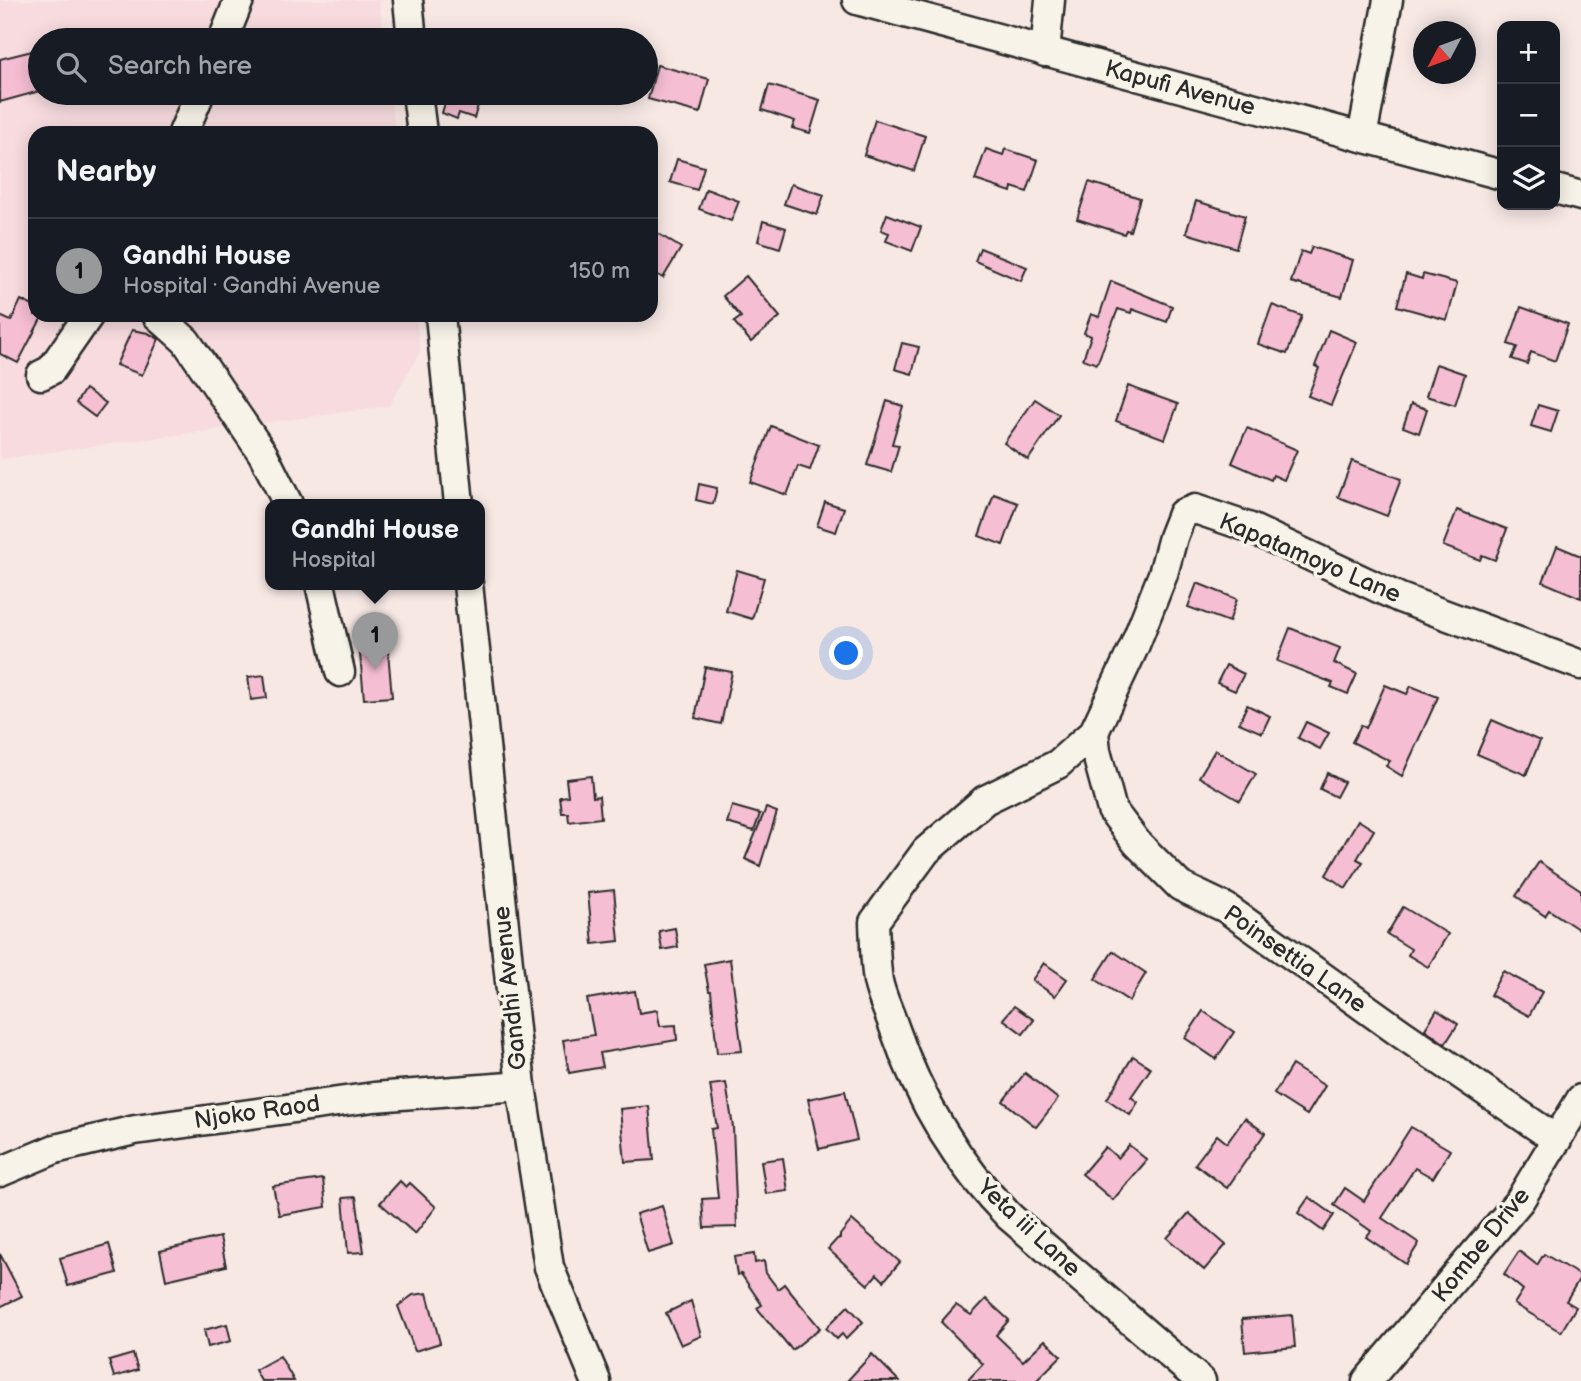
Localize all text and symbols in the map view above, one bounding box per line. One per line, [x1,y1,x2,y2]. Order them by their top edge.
north arrow [1413,21,1476,84]
map controls [1497,21,1560,210]
button: + [1497,21,1560,84]
search box [28,28,658,105]
icon: search [52,48,90,86]
text: Search here [108,51,252,82]
street label: Kapufi Avenue [1102,54,1258,122]
button: − [1497,84,1560,147]
button: layers [1497,147,1560,210]
text: Nearby [56,154,156,190]
text: Gandhi House [123,241,291,272]
text: 1 [74,257,84,285]
text: 150 m [569,257,630,285]
text: Hospital · Gandhi Avenue [123,272,380,300]
popup [265,499,485,590]
street label: Kapatamoyo Lane [1215,507,1405,609]
text: Gandhi House [291,515,459,546]
text: Hospital [291,546,376,574]
pin: 1 [352,612,398,670]
your location [829,636,863,670]
street label: Poinsettia Lane [1218,899,1372,1019]
street label: Gandhi Avenue [487,905,533,1071]
street label: Njoko Raod [192,1089,322,1135]
street label: Yeta iii Lane [971,1172,1087,1283]
street label: Kombe Drive [1426,1182,1536,1308]

